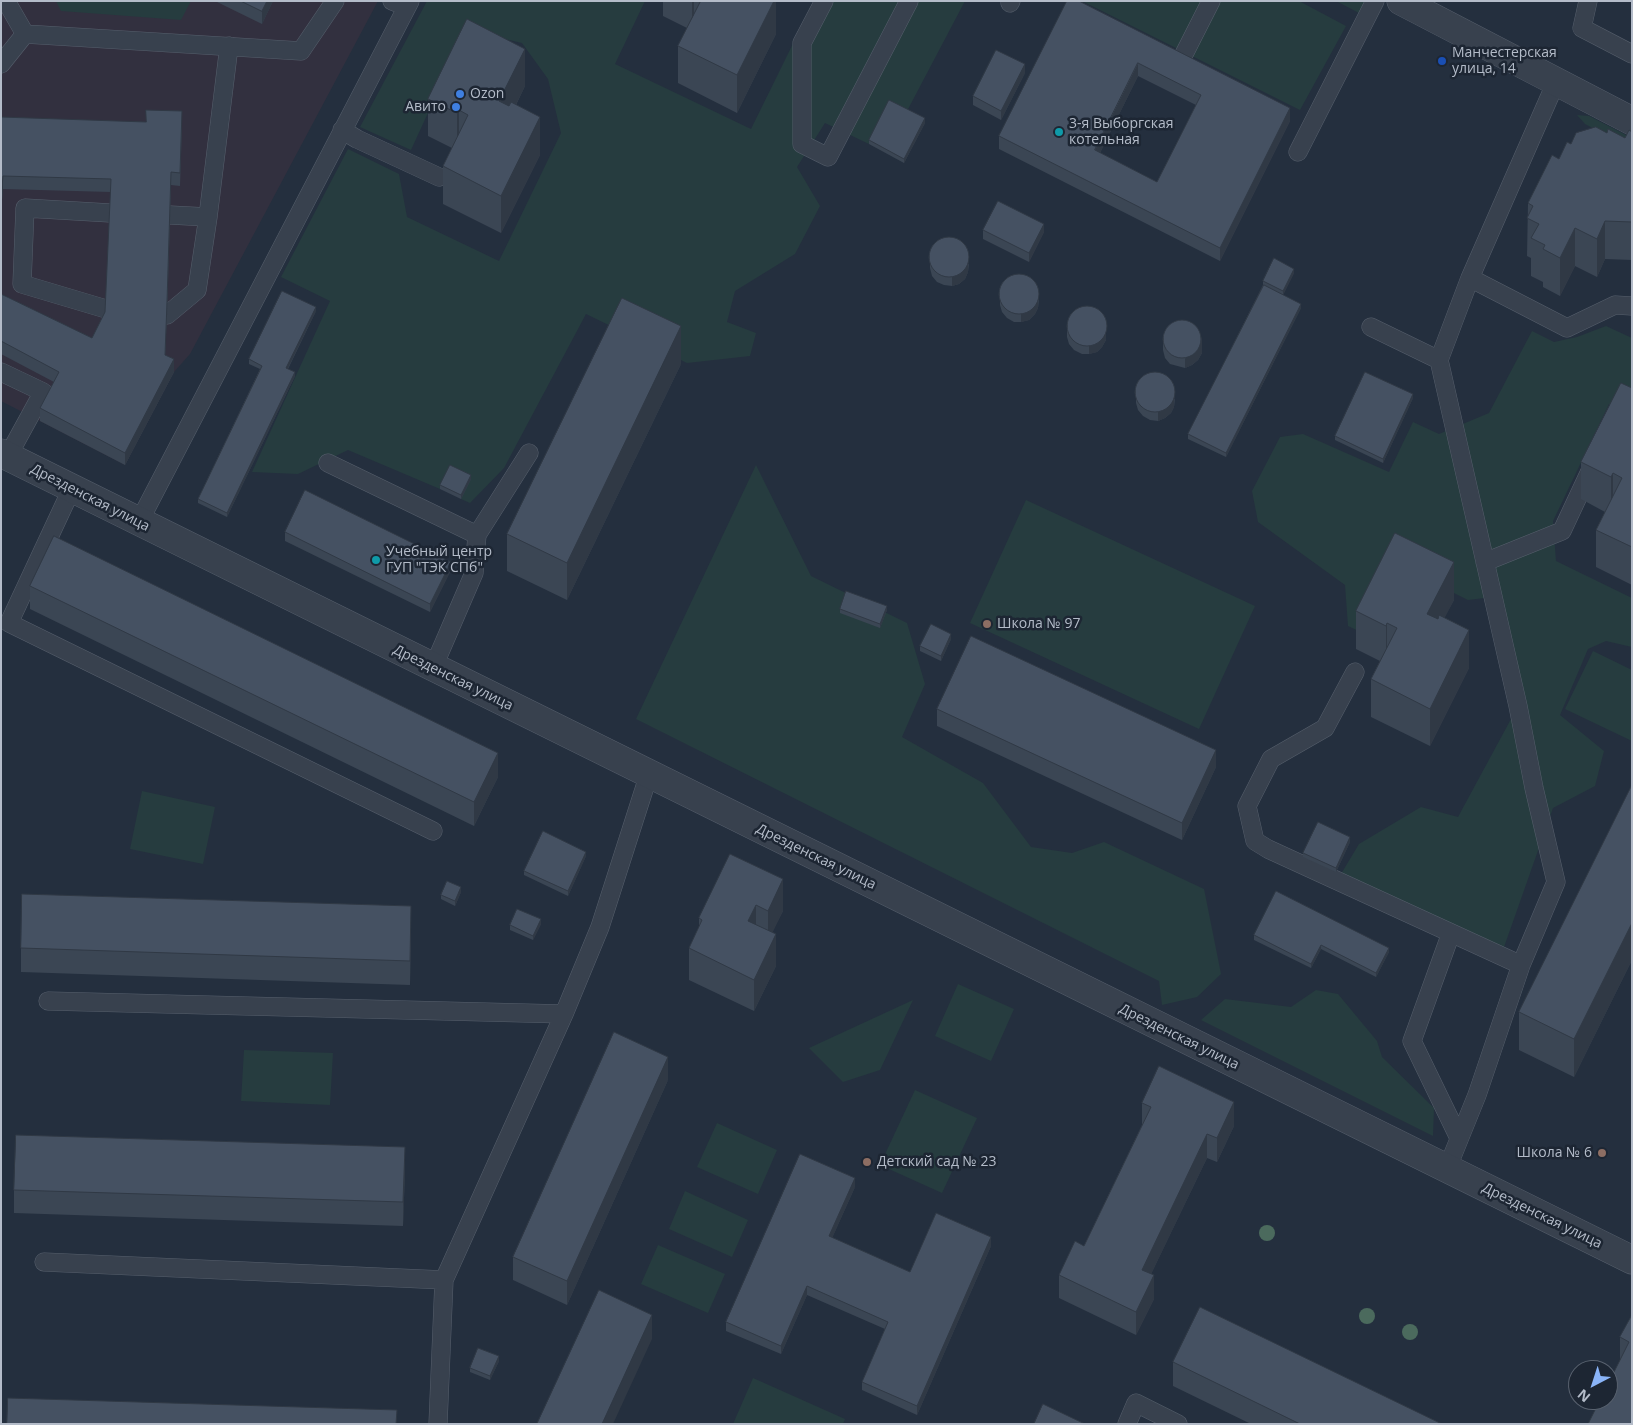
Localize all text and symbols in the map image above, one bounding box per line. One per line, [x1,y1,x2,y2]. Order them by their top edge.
place label: Манчестерская улица, 14 [1452,45,1557,78]
marker: Манчестерская улица, 14 [1436,55,1448,67]
place label: Ozon [470,86,504,102]
marker: Ozon [454,88,466,100]
place label: Авито [405,99,446,115]
marker: Авито [450,101,462,113]
place label: 3-я Выборгская котельная [1069,116,1174,148]
marker: 3-я Выборгская котельная [1053,126,1065,138]
street label: Дрезденская улица [28,461,152,535]
place label: Учебный центр ГУП "ТЭК СПб" [386,544,492,576]
marker: Учебный центр ГУП "ТЭК СПб" [370,554,382,566]
place label: Школа № 97 [997,616,1080,632]
marker: Школа № 97 [981,618,993,630]
street label: Дрезденская улица [390,642,516,714]
street label: Дрезденская улица [753,821,879,893]
street label: Дрезденская улица [1116,1001,1242,1073]
place label: Школа № 6 [1517,1145,1592,1161]
marker: Школа № 6 [1596,1147,1608,1159]
place label: Детский сад № 23 [877,1154,996,1170]
marker: Детский сад № 23 [861,1156,873,1168]
street label: Дрезденская улица [1479,1180,1605,1252]
north arrow [1568,1360,1618,1410]
text: N [1573,1385,1594,1407]

